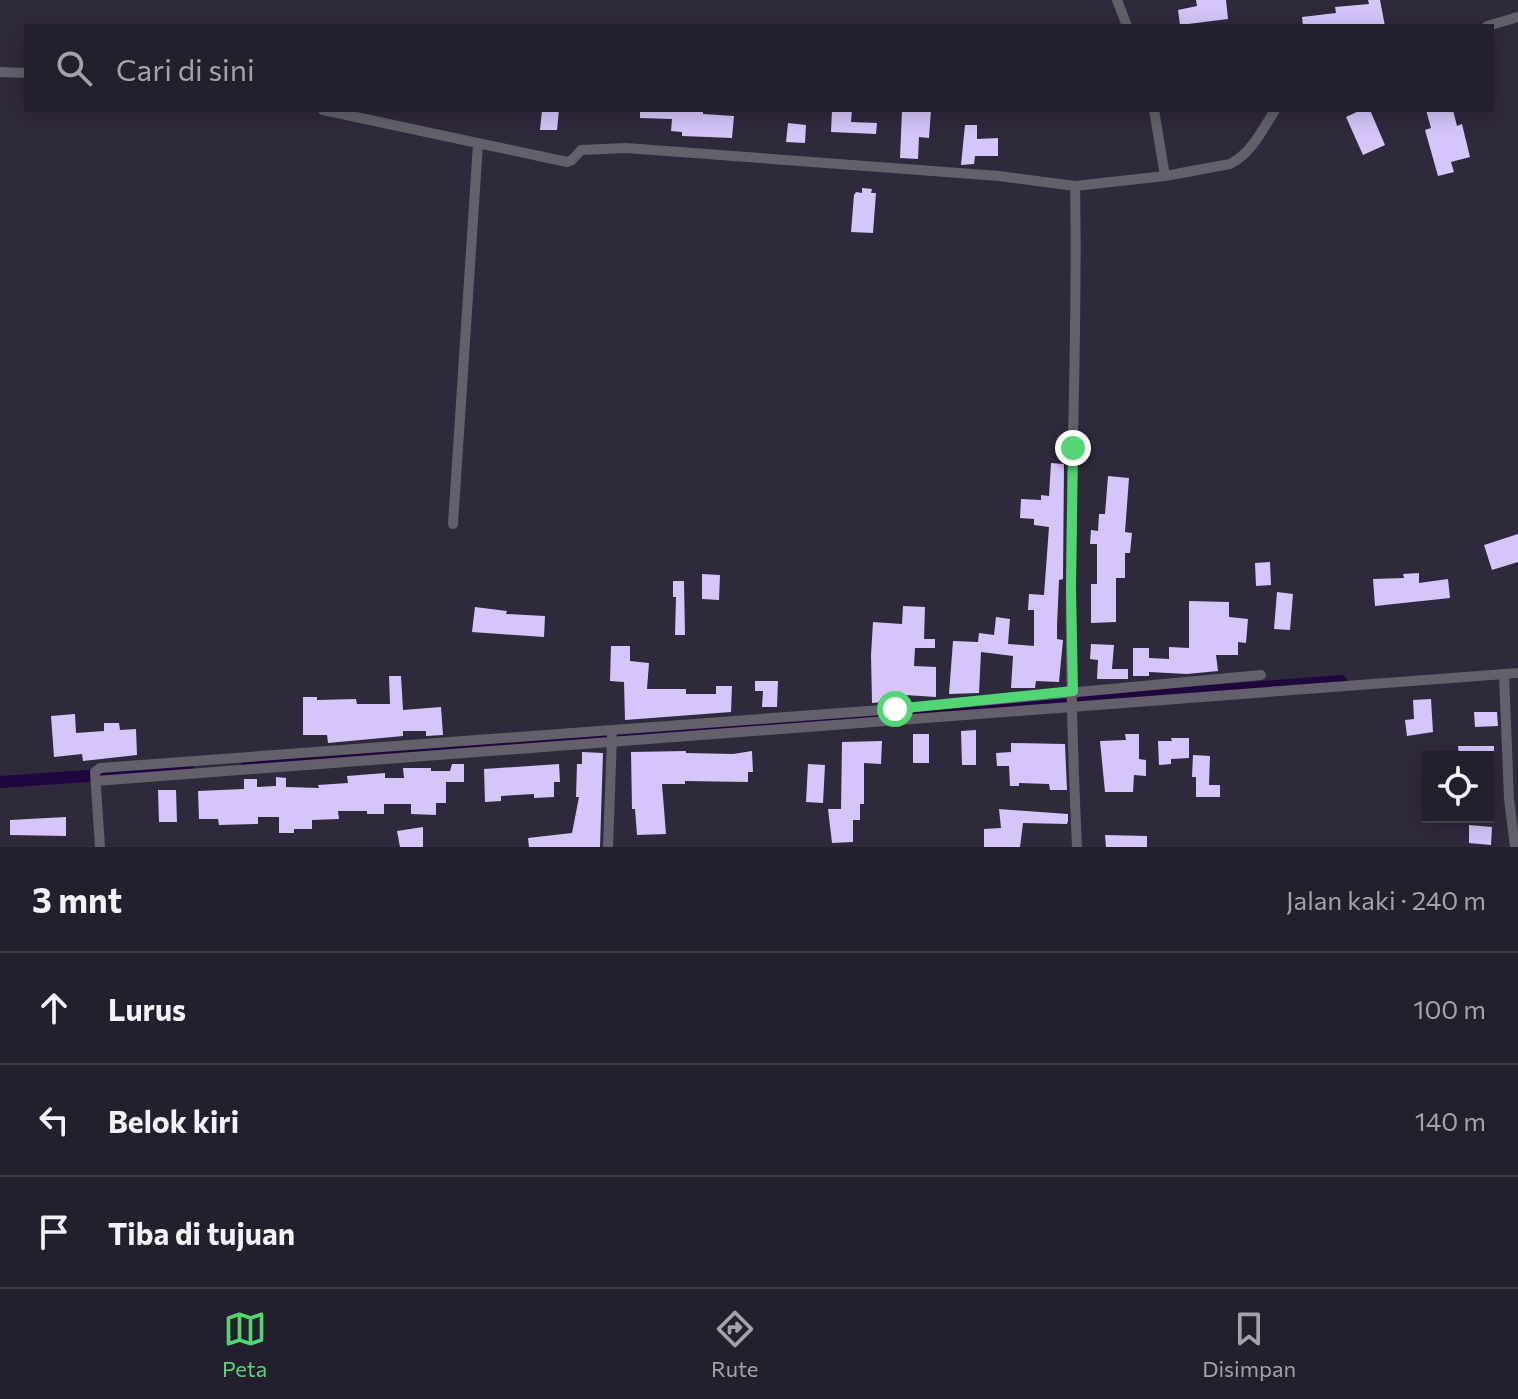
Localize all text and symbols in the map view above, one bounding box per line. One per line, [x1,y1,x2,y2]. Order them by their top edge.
search box [24,24,1494,112]
icon: search [52,46,96,90]
text: Cari di sini [116,50,255,87]
route end [1055,430,1091,466]
route start [877,691,913,727]
map controls [1422,751,1494,823]
button: locate [1422,751,1494,823]
text: 3 mnt [32,878,122,920]
text: Jalan kaki · 240 m [1286,884,1486,915]
icon: ahead [32,986,76,1030]
text: Lurus [108,990,186,1027]
text: 100 m [1413,993,1486,1024]
icon: left [32,1098,76,1142]
text: Belok kiri [108,1102,239,1139]
text: 140 m [1415,1105,1486,1136]
icon: arrive [32,1210,76,1254]
text: Tiba di tujuan [108,1214,295,1251]
tab: Peta [222,1307,267,1382]
tab: Rute [711,1307,758,1382]
tab: Disimpan [1202,1307,1296,1382]

